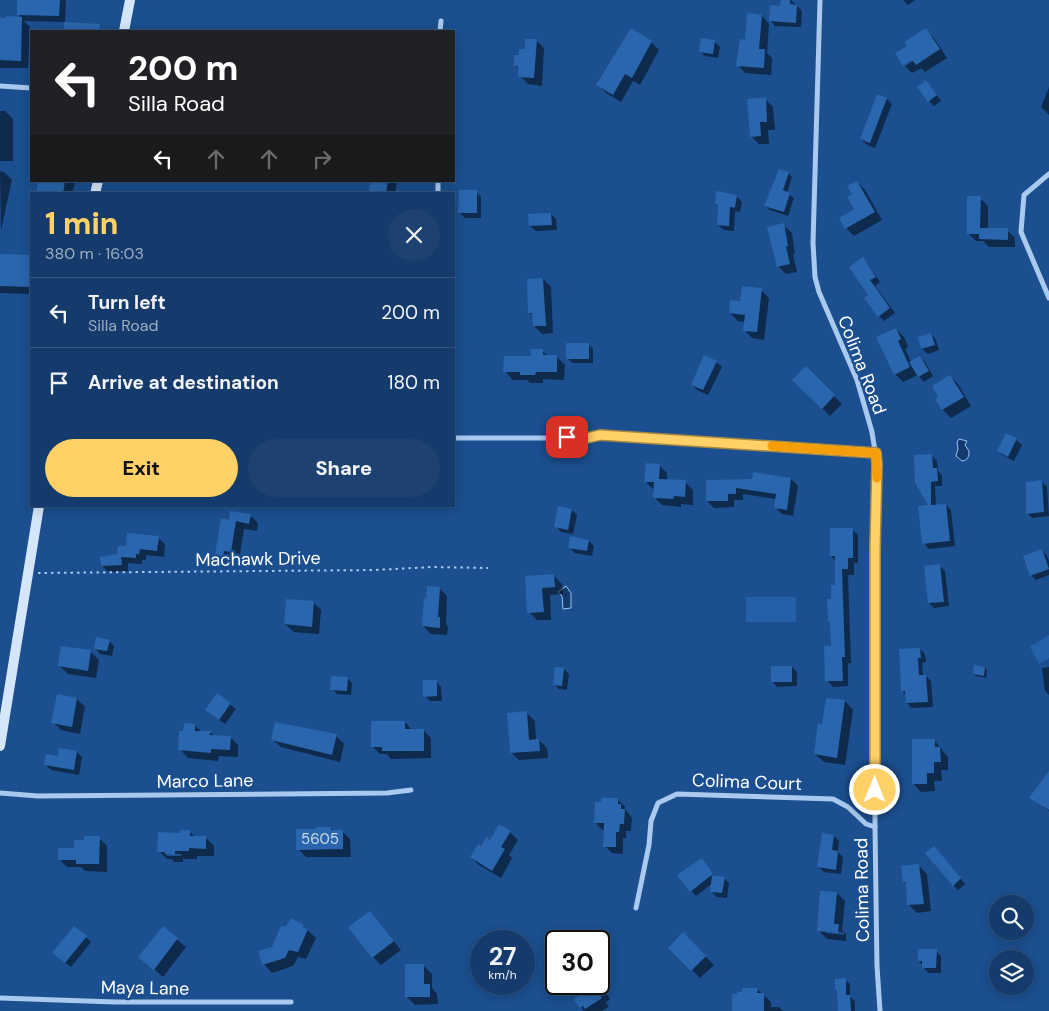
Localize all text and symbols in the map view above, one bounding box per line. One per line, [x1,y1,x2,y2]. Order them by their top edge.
text: 200 m [128,45,239,91]
icon: left [45,50,110,115]
text: Silla Road [128,89,225,118]
icon: left [149,145,177,173]
icon: ahead [202,145,230,173]
icon: ahead [255,145,283,173]
icon: right [308,145,336,173]
text: 1 min [45,204,118,243]
button: close [388,209,440,261]
text: 380 m · 16:03 [45,243,144,264]
text: Turn left [88,290,166,315]
icon: left [45,299,73,327]
text: 200 m [381,300,440,325]
street label: Colima Road [832,312,892,418]
text: Silla Road [88,315,158,336]
icon: arrive [45,369,73,397]
text: Arrive at destination [88,370,279,395]
text: 180 m [388,370,440,395]
pin [546,416,588,458]
icon: arrive [553,423,581,451]
button: Exit [45,439,238,497]
button: Share [248,439,440,497]
street label: Machawk Drive [195,546,321,572]
position arrow [848,763,900,815]
street label: Marco Lane [156,768,254,794]
street label: Colima Court [692,768,802,796]
house number: 5605 [301,829,339,849]
street label: Colima Road [849,838,875,942]
map controls [989,895,1034,995]
button: search [989,895,1034,940]
speed limit sign: 30 [545,930,610,995]
text: 27 [489,940,516,973]
button: layers [989,950,1034,995]
text: km/h [488,967,517,983]
street label: Maya Lane [101,975,189,1001]

